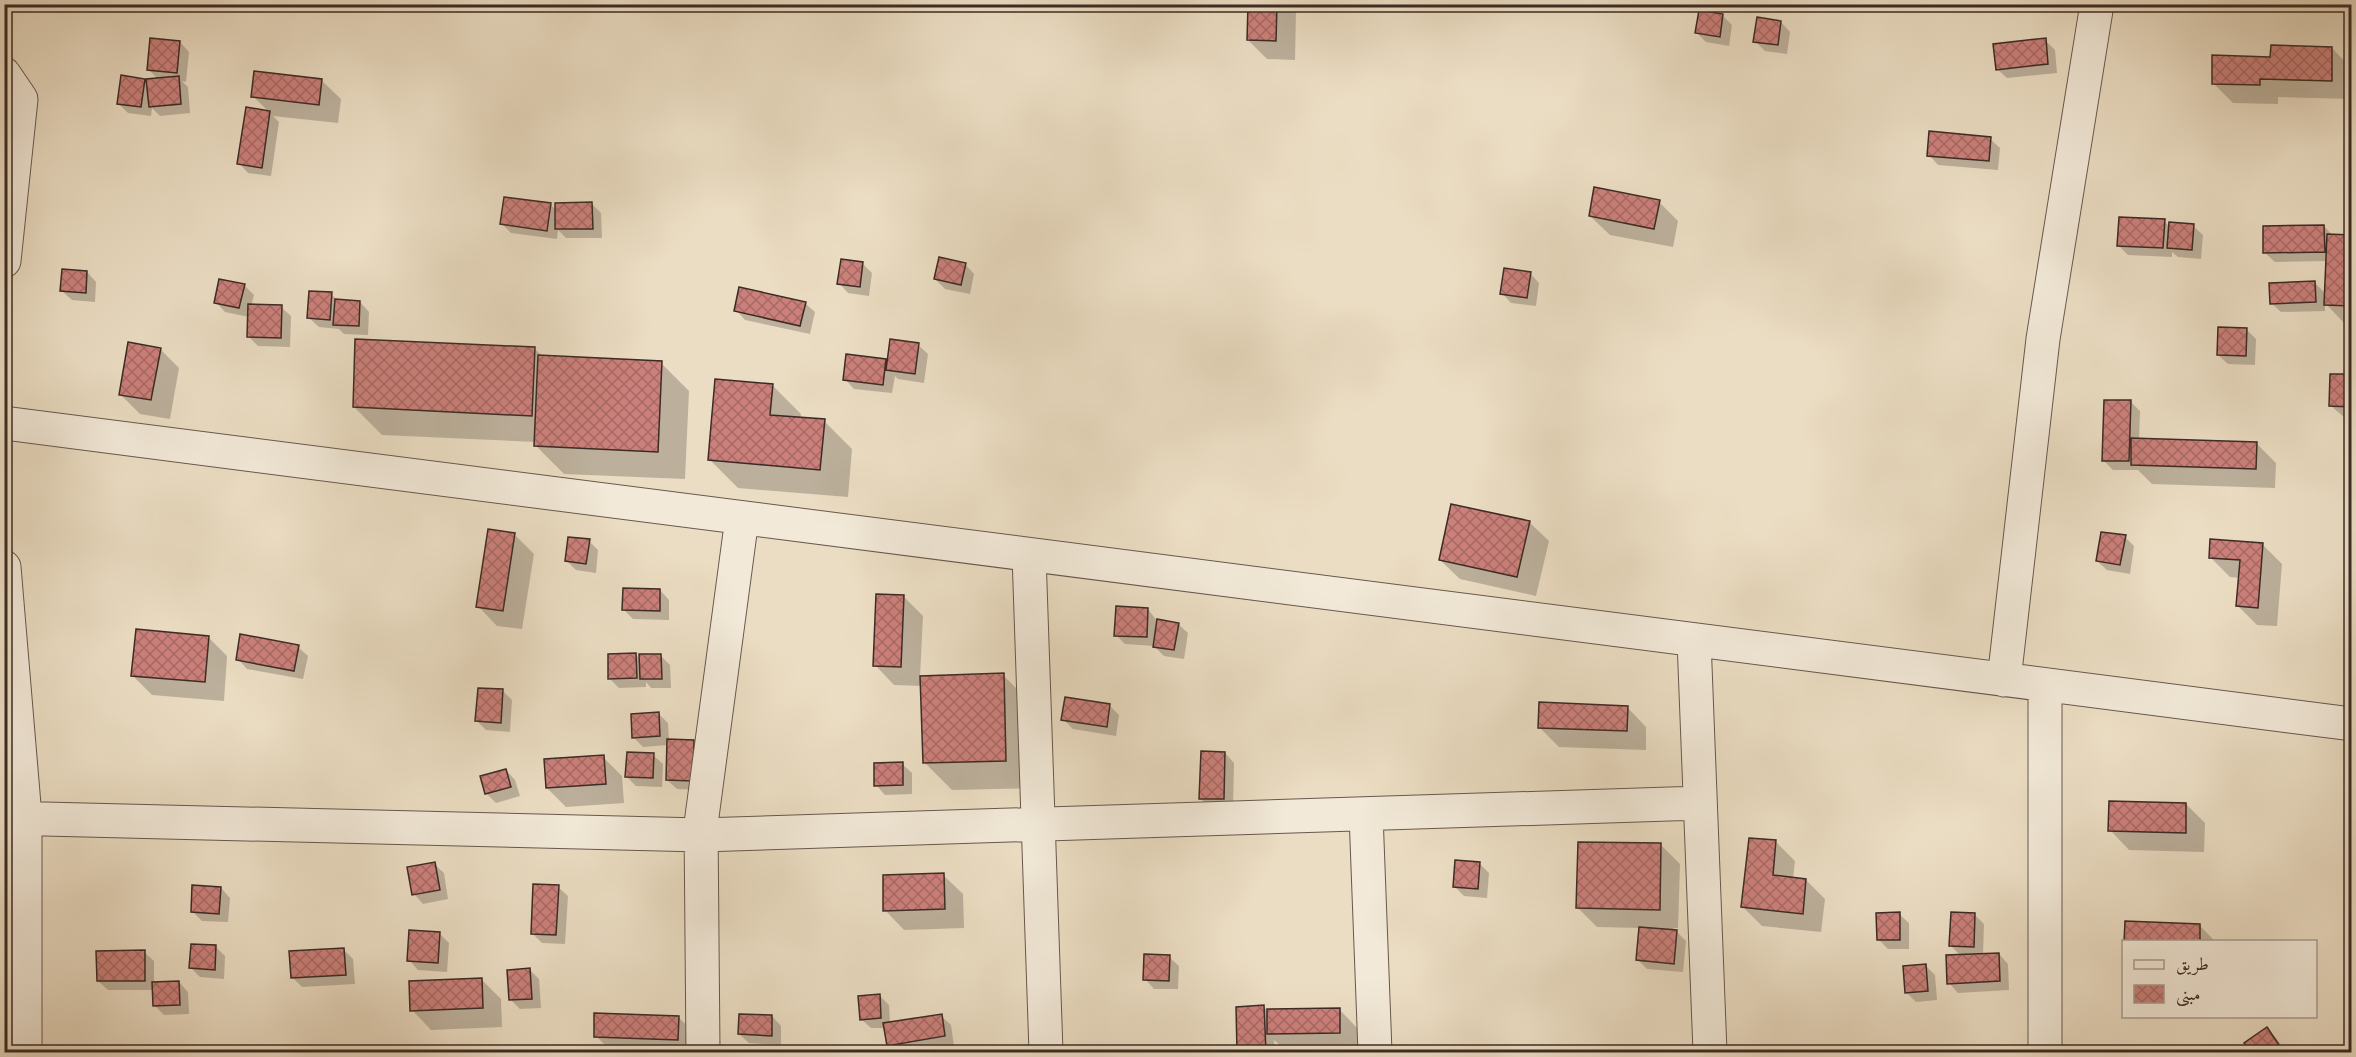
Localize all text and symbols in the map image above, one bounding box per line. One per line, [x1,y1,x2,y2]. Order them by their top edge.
legend [2122,940,2317,1018]
text: طريق [2176,950,2209,977]
text: مبنى [2176,980,2201,1007]

